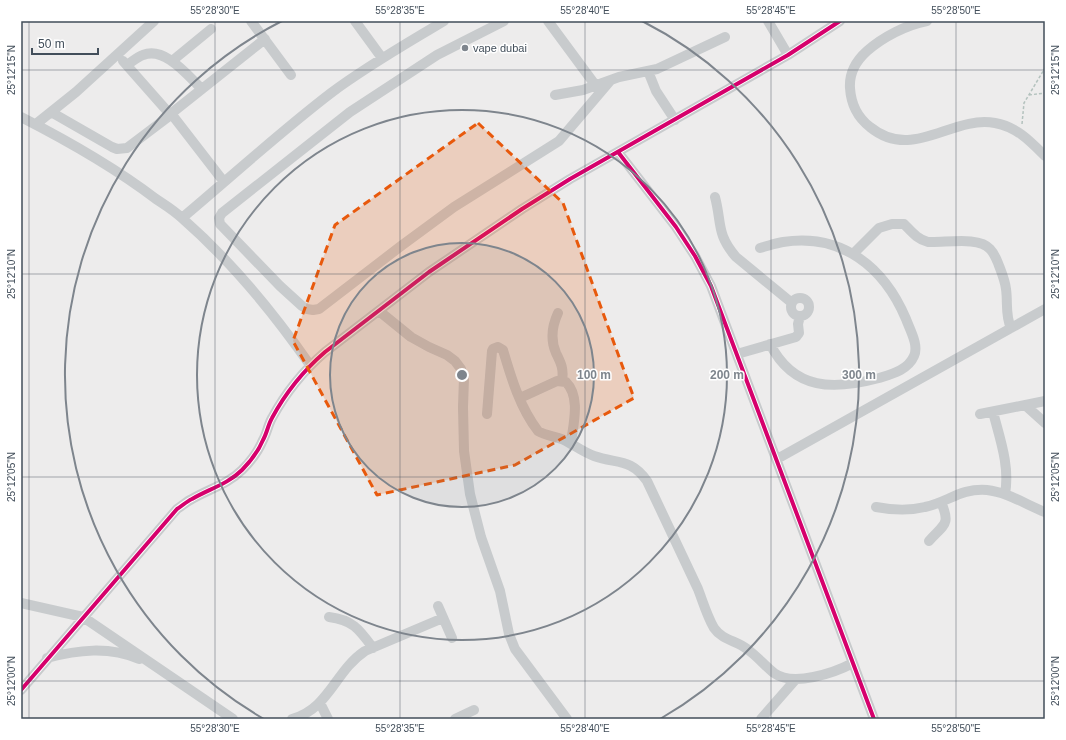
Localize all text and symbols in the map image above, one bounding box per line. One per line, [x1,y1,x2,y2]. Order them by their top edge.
text: 55°28'30"E [190,5,240,16]
text: 55°28'35"E [375,5,425,16]
text: 55°28'40"E [560,5,610,16]
text: 55°28'45"E [746,5,796,16]
text: 55°28'50"E [931,5,981,16]
scale bar [32,30,98,56]
text: 50 m [38,37,65,51]
place label: vape dubai [473,42,527,54]
marker: vape dubai [460,43,470,53]
text: 25°12'15"N [6,45,17,95]
text: 25°12'15"N [1050,45,1061,95]
text: 25°12'10"N [6,249,17,299]
text: 25°12'10"N [1050,249,1061,299]
centre of rings [455,368,469,382]
text: 100 m [577,368,611,382]
text: 200 m [710,368,744,382]
text: 300 m [842,368,876,382]
text: 25°12'05"N [6,452,17,502]
text: 25°12'05"N [1050,452,1061,502]
text: 25°12'00"N [6,656,17,706]
text: 25°12'00"N [1050,656,1061,706]
text: 55°28'30"E [190,723,240,734]
text: 55°28'35"E [375,723,425,734]
text: 55°28'40"E [560,723,610,734]
text: 55°28'45"E [746,723,796,734]
text: 55°28'50"E [931,723,981,734]

